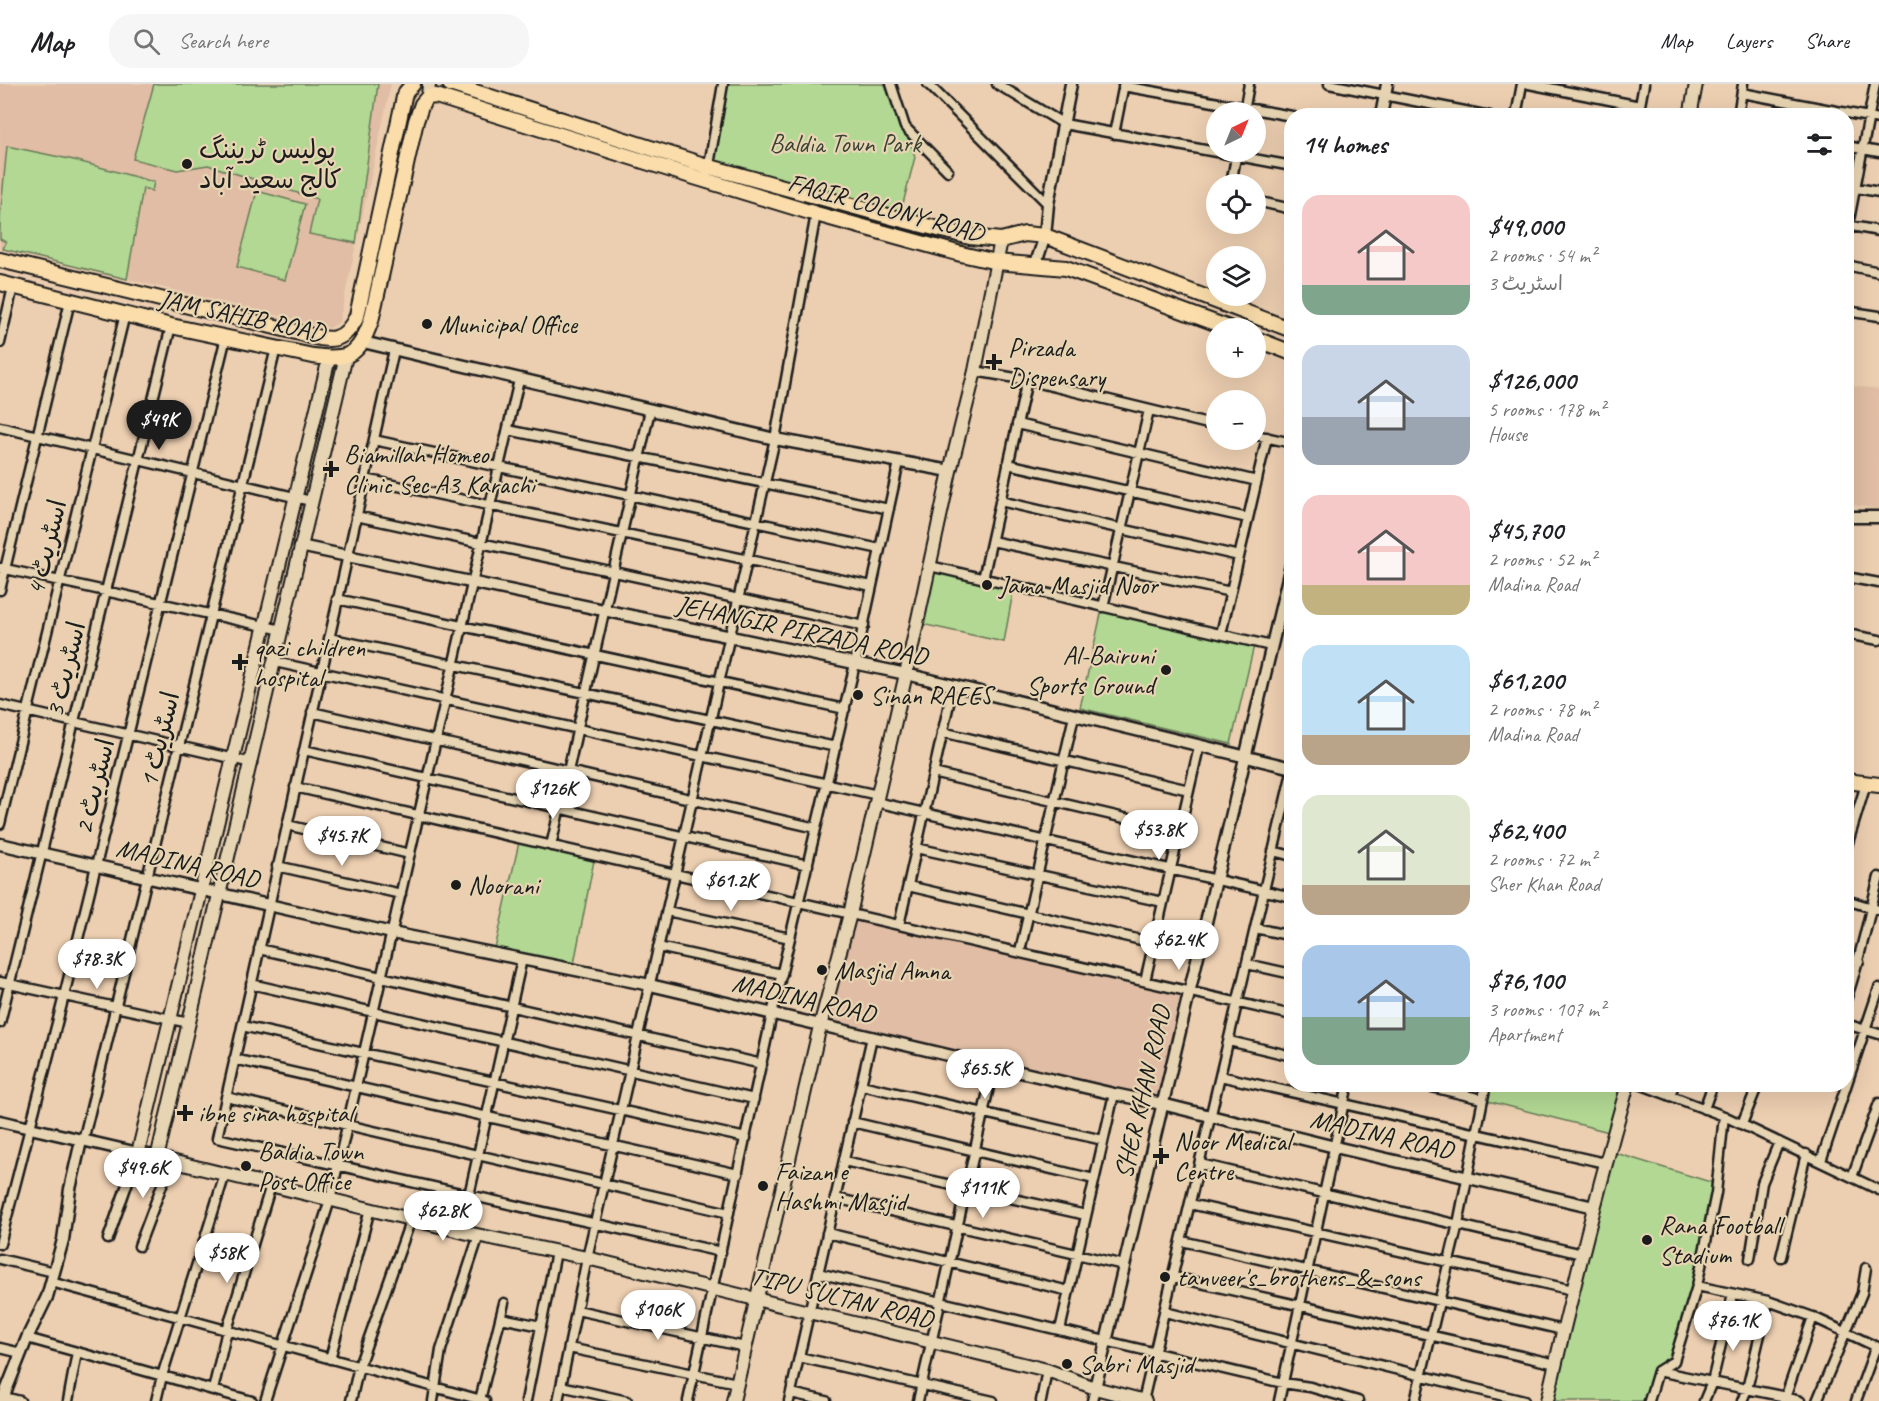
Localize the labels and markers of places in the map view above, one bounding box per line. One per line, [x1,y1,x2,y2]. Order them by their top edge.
place label: پولیس ٹریننگ کالج سعید آباد [199,133,342,197]
marker: پولیس ٹریننگ کالج سعید آباد [180,157,194,171]
place label: Municipal Office [439,308,579,341]
marker: Municipal Office [420,317,434,331]
place label: Pirzada Dispensary [1008,331,1107,394]
marker: Pirzada Dispensary [985,353,1003,371]
pin: $49K [123,400,195,451]
place label: Biamillah Homeo Clinic Sec A3 Karachi [344,438,538,501]
marker: Biamillah Homeo Clinic Sec A3 Karachi [322,460,340,478]
place label: Jama Masjid Noor [997,569,1159,602]
marker: Jama Masjid Noor [980,578,994,592]
place label: qazi children hospital [254,631,366,694]
place label: Al-Bairuni Sports Ground [1026,639,1158,702]
marker: qazi children hospital [231,653,249,671]
marker: Al-Bairuni Sports Ground [1159,663,1173,677]
place label: Sinan RAEES [870,679,997,712]
marker: Sinan RAEES [851,688,865,702]
pin: $126K [511,769,595,820]
pin: $53.8K [1110,810,1208,861]
pin: $45.7K [293,816,391,867]
pin: $61.2K [682,861,780,912]
place label: Noorani [468,869,542,902]
marker: Noorani [449,878,463,892]
pin: $62.4K [1130,920,1228,971]
pin: $78.3K [48,939,146,990]
place label: Masjid Amna [834,954,952,987]
marker: Masjid Amna [815,963,829,977]
pin: $65.5K [936,1049,1034,1100]
place label: ibne sina hospital [198,1097,357,1130]
marker: ibne sina hospital [176,1104,194,1122]
place label: Noor Medical Centre [1174,1125,1295,1188]
place label: Baldia Town Post Office [258,1135,364,1198]
marker: Noor Medical Centre [1152,1147,1170,1165]
pin: $49.6K [94,1148,192,1199]
place label: Faizan e Hashmi Masjid [775,1155,910,1218]
marker: Baldia Town Post Office [239,1159,253,1173]
pin: $111K [941,1168,1025,1219]
marker: Faizan e Hashmi Masjid [756,1179,770,1193]
pin: $62.8K [394,1191,492,1242]
place label: Rana Football Stadium [1659,1209,1786,1272]
pin: $58K [191,1233,263,1284]
marker: Rana Football Stadium [1640,1233,1654,1247]
place label: tanveer's_brothers_&_sons [1177,1261,1423,1294]
marker: tanveer's_brothers_&_sons [1158,1270,1172,1284]
pin: $106K [616,1290,700,1341]
pin: $76.1K [1684,1301,1782,1352]
place label: Sabri Masjid [1079,1348,1197,1381]
marker: Sabri Masjid [1060,1357,1074,1371]

